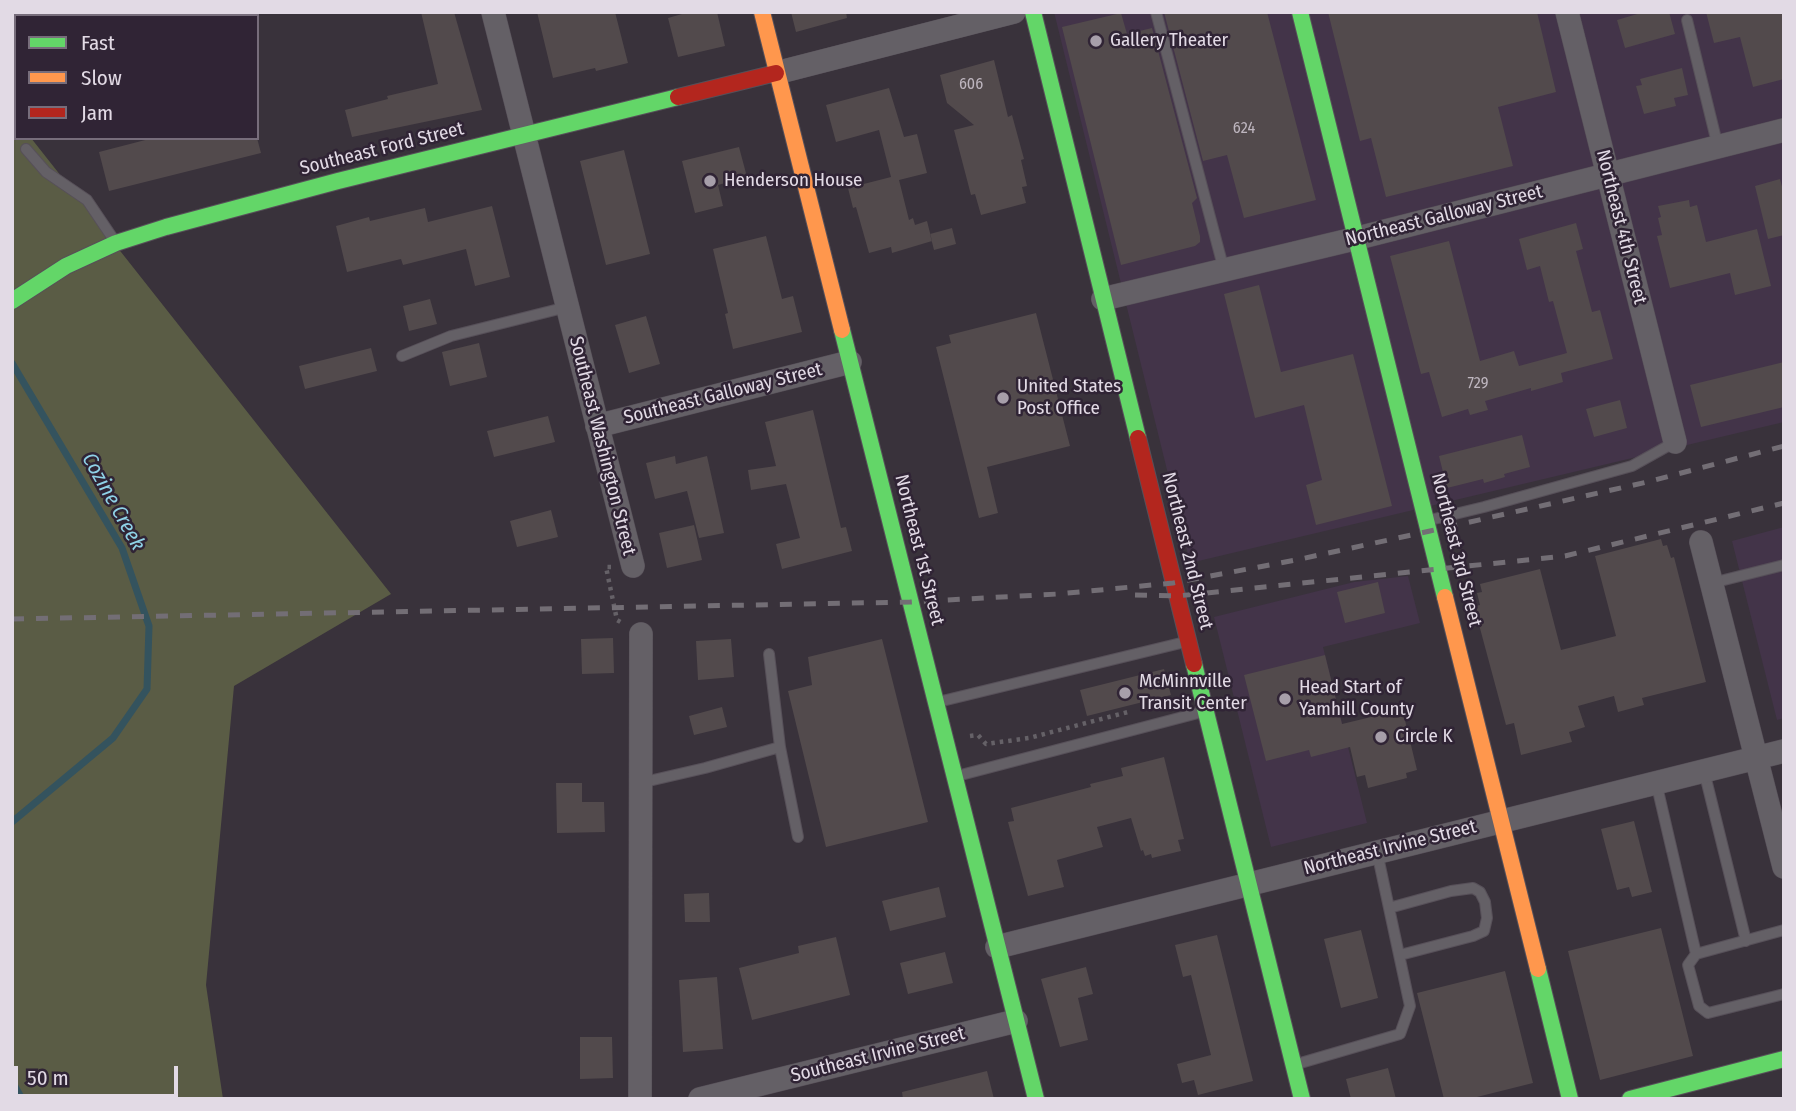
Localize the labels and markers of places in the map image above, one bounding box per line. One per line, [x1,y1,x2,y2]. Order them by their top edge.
place label: Gallery Theater [1110,30,1228,52]
marker: Gallery Theater [1088,33,1104,49]
place label: Henderson House [724,170,862,192]
marker: Henderson House [702,173,718,189]
place label: United States Post Office [1017,376,1121,420]
marker: United States Post Office [995,390,1011,406]
place label: McMinnville Transit Center [1139,671,1247,715]
place label: Head Start of Yamhill County [1299,677,1414,721]
marker: McMinnville Transit Center [1117,685,1133,701]
marker: Head Start of Yamhill County [1277,691,1293,707]
place label: Circle K [1395,726,1452,748]
marker: Circle K [1373,729,1389,745]

